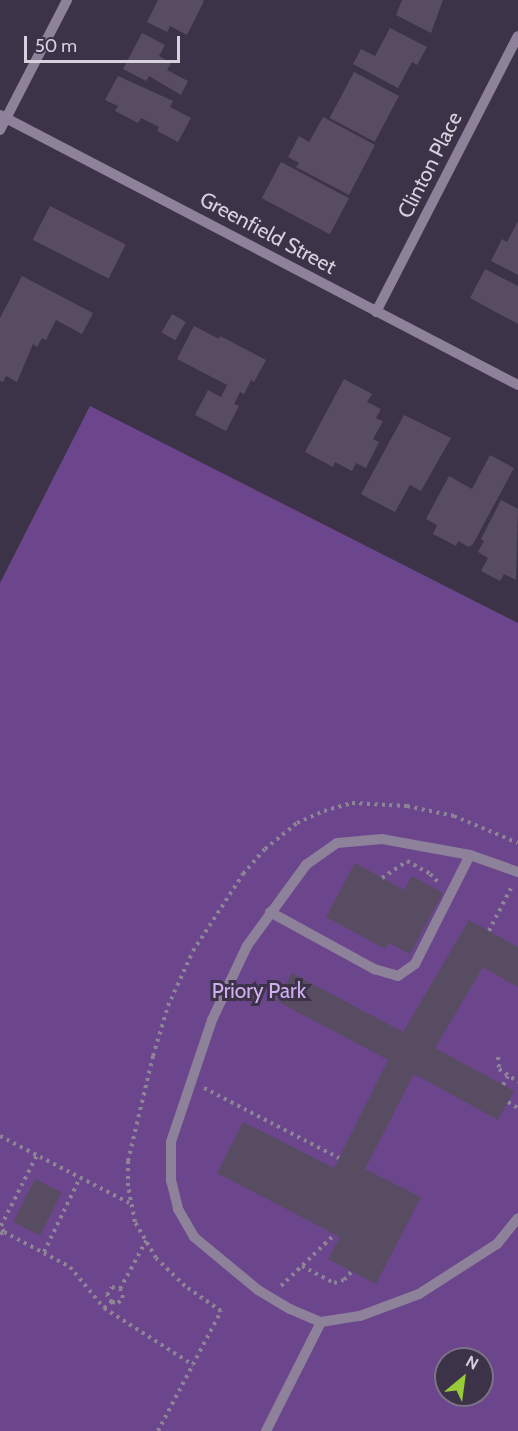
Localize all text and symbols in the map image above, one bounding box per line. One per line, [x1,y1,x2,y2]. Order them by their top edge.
scale bar [27,24,183,62]
text: 50 m [35,35,77,57]
street label: Clinton Place [392,108,468,222]
street label: Greenfield Street [195,186,341,280]
park label: Priory Park [212,978,306,1004]
north arrow [434,1347,494,1407]
text: N [462,1352,482,1374]

